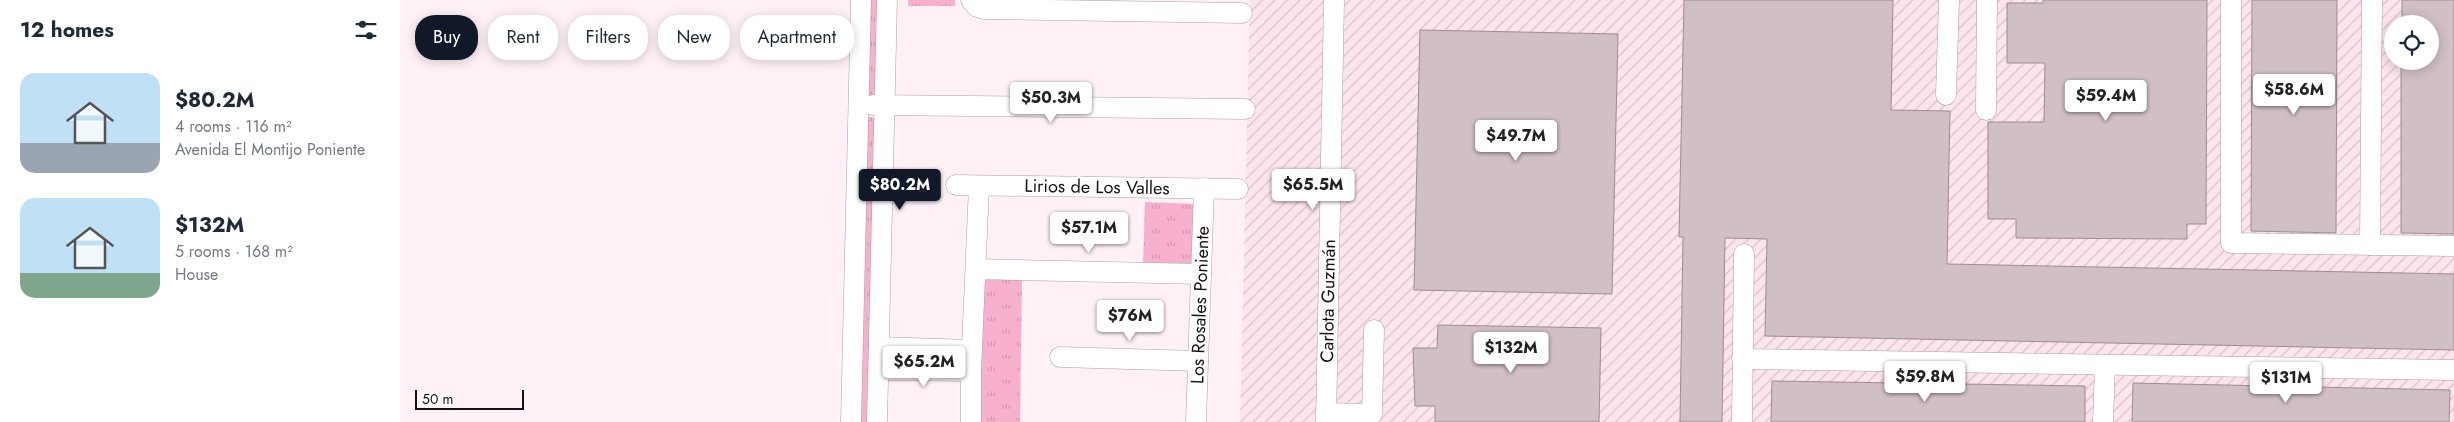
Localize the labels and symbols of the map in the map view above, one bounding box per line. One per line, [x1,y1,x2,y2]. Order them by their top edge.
pin: $58.6M [2253,74,2335,116]
pin: $59.4M [2065,80,2147,122]
pin: $50.3M [1010,82,1092,124]
pin: $49.7M [1475,120,1557,162]
pin: $80.2M [859,168,941,211]
pin: $65.5M [1272,168,1354,211]
street label: Lirios de Los Valles [1024,173,1170,201]
pin: $57.1M [1048,212,1130,254]
street label: Los Rosales Poniente [1184,226,1216,384]
street label: Carlota Guzmán [1314,239,1342,363]
pin: $76M [1100,300,1160,342]
pin: $132M [1476,332,1546,374]
pin: $65.2M [883,346,965,388]
pin: $59.8M [1884,360,1966,403]
pin: $131M [2251,362,2321,404]
scale bar [415,387,524,410]

